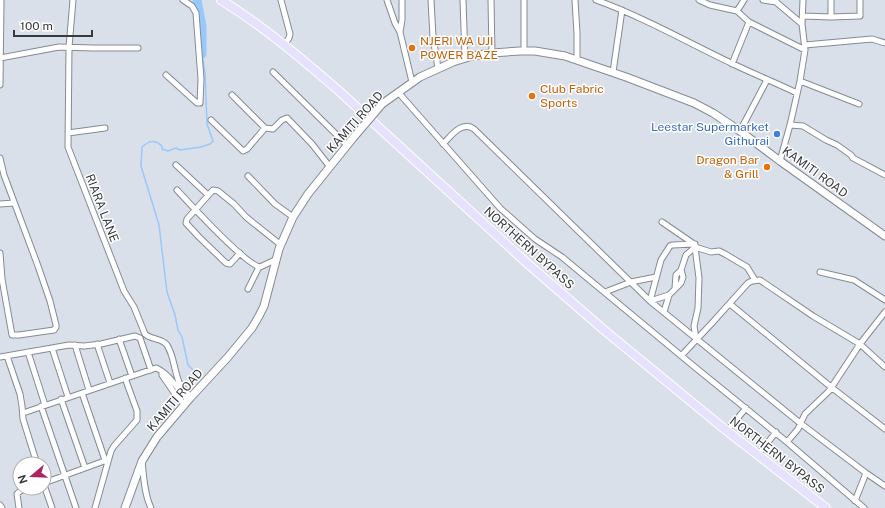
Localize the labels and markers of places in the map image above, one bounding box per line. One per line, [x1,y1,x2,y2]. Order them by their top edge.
place label: NJERI WA UJI POWER BAZE [420,34,498,62]
marker: NJERI WA UJI POWER BAZE [407,43,417,53]
place label: Club Fabric Sports [540,82,604,110]
marker: Club Fabric Sports [527,91,537,101]
place label: Leestar Supermarket Githurai [651,120,769,148]
marker: Leestar Supermarket Githurai [772,129,782,139]
place label: Dragon Bar & Grill [696,153,759,181]
marker: Dragon Bar & Grill [762,162,772,172]

